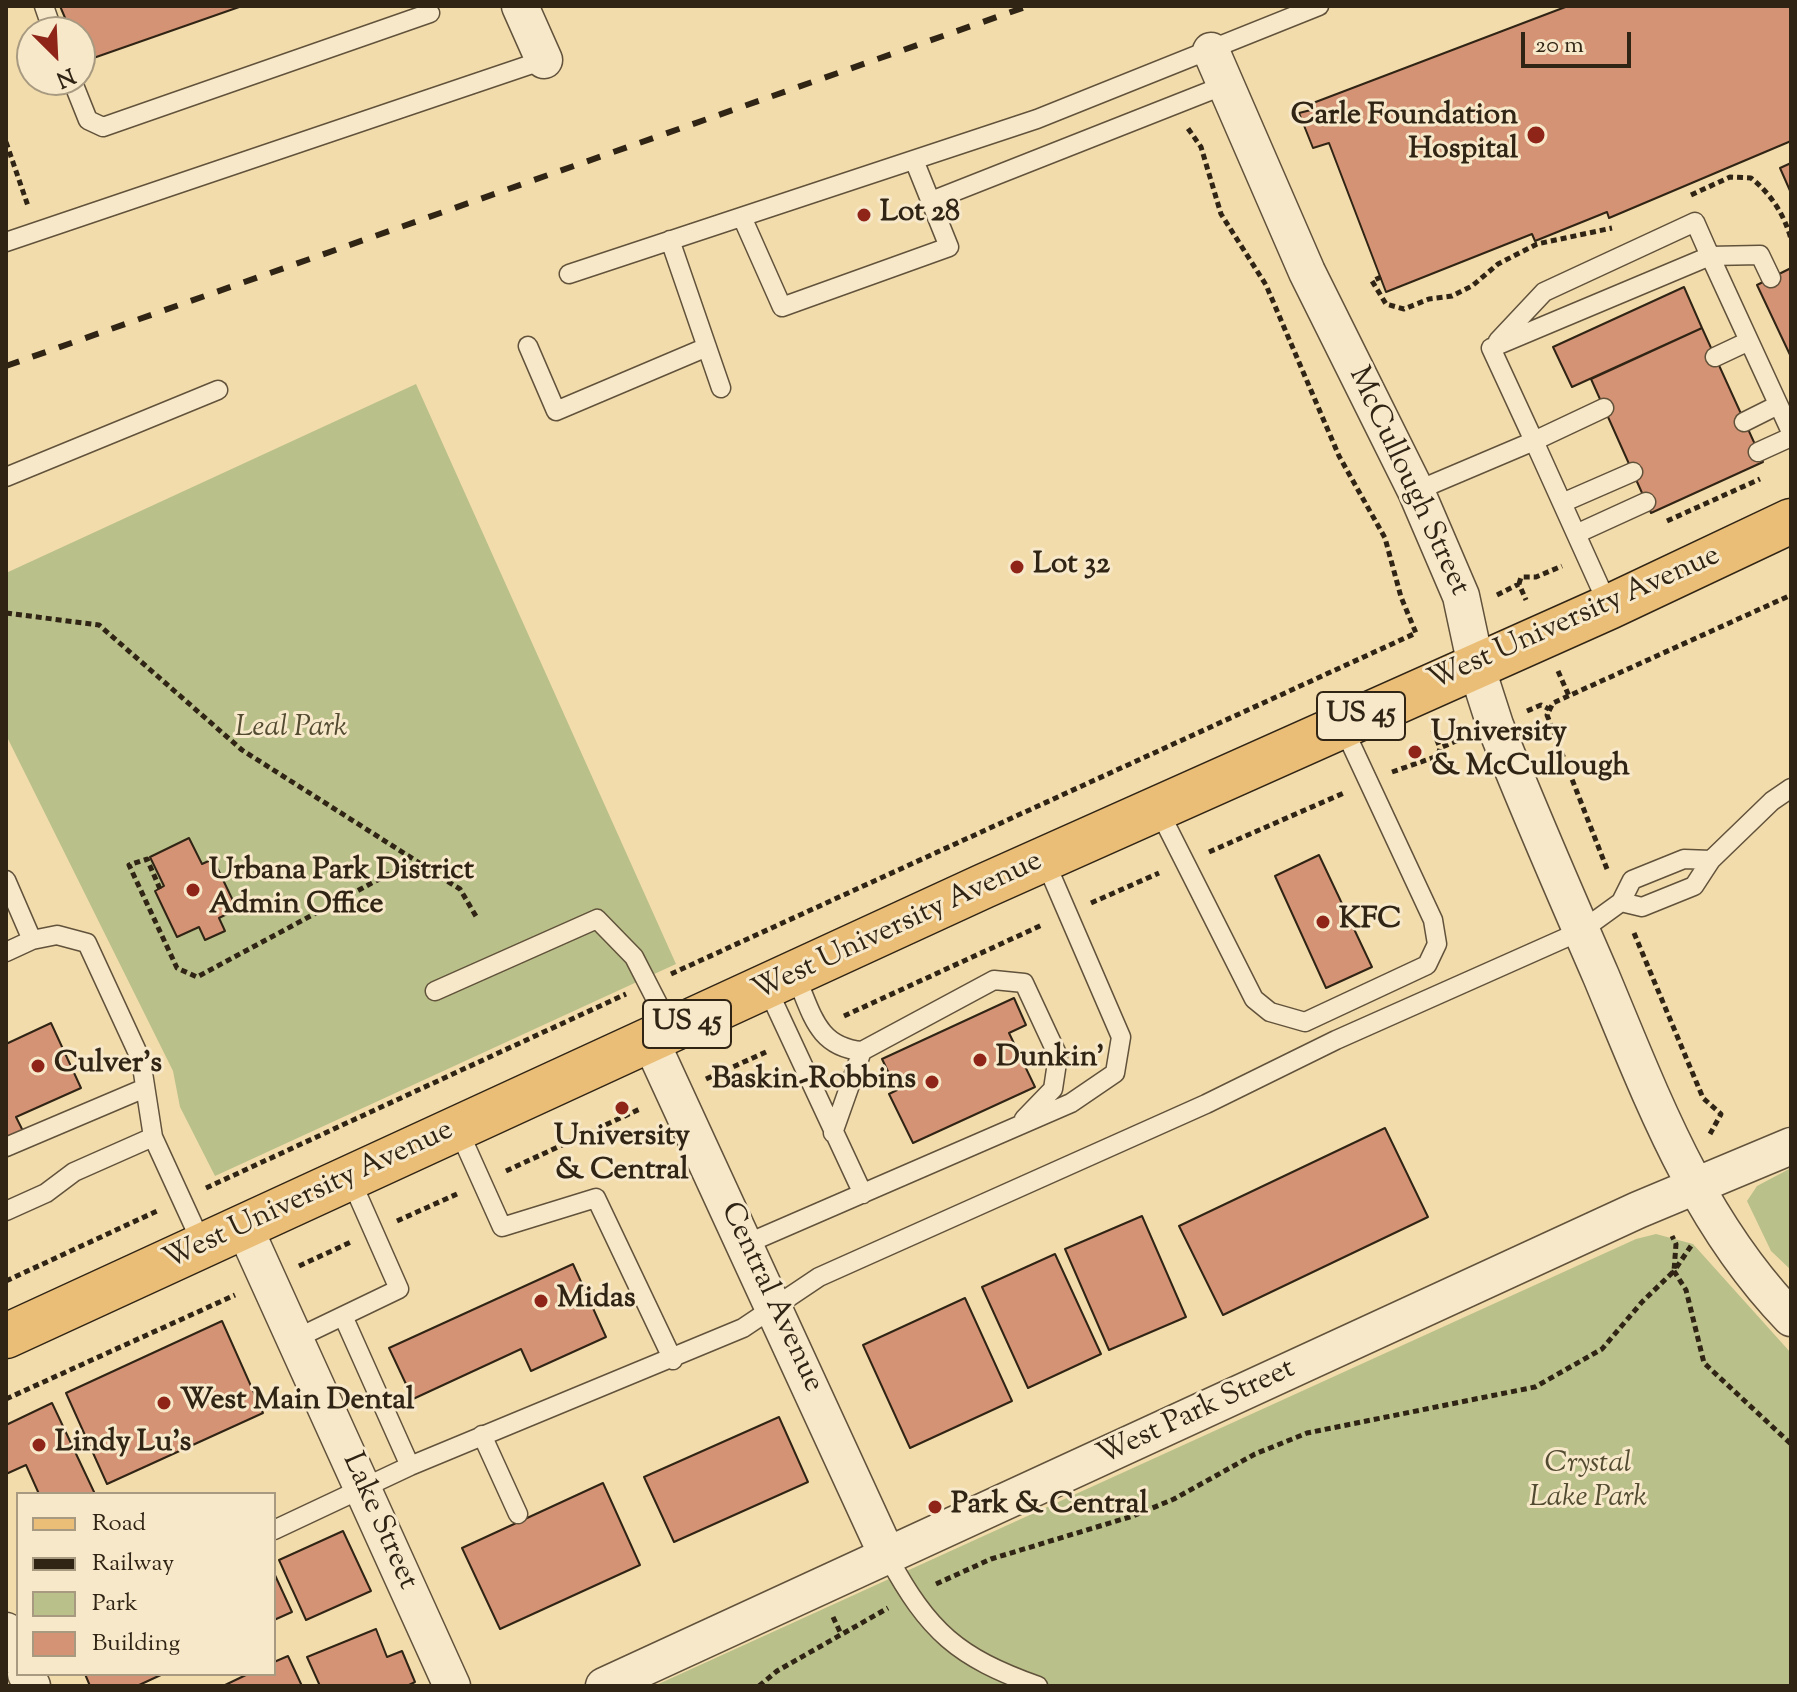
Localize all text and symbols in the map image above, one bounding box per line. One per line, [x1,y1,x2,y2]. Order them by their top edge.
north arrow [16,16,96,96]
scale bar [1525,16,1635,66]
text: 20 m [1535,29,1584,63]
text: N [50,58,79,94]
place label: Carle Foundation Hospital [1291,100,1518,170]
marker: Carle Foundation Hospital [1525,124,1547,146]
place label: Lot 28 [880,197,960,233]
marker: Lot 28 [855,206,873,224]
street label: McCullough Street [1338,362,1476,602]
street label: West University Avenue [1424,539,1726,701]
place label: Lot 32 [1033,549,1110,585]
marker: Lot 32 [1008,558,1026,576]
road number: US 45 [1317,692,1405,740]
park label: Leal Park [235,712,347,748]
place label: University & McCullough [1431,717,1630,788]
marker: University & McCullough [1406,743,1424,761]
street label: West University Avenue [747,845,1049,1011]
place label: Urbana Park District Admin Office [209,855,474,926]
marker: Urbana Park District Admin Office [184,881,202,899]
place label: KFC [1339,904,1402,940]
marker: KFC [1314,913,1332,931]
road number: US 45 [643,1000,731,1048]
place label: Dunkin' [996,1042,1104,1078]
place label: Culver's [54,1048,162,1084]
marker: Dunkin' [971,1051,989,1069]
marker: Culver's [29,1057,47,1075]
place label: Baskin-Robbins [712,1064,916,1100]
marker: Baskin-Robbins [923,1073,941,1091]
marker: University & Central [613,1099,631,1117]
street label: West University Avenue [158,1114,460,1280]
place label: University & Central [554,1121,690,1192]
street label: Central Avenue [710,1197,830,1399]
place label: Midas [557,1283,636,1319]
marker: Midas [532,1292,550,1310]
street label: West Park Street [1092,1352,1302,1476]
place label: West Main Dental [180,1385,414,1421]
marker: West Main Dental [155,1394,173,1412]
place label: Lindy Lu's [55,1427,191,1463]
marker: Lindy Lu's [30,1436,48,1454]
street label: Lake Street [332,1448,424,1596]
park label: Crystal Lake Park [1529,1448,1647,1518]
place label: Park & Central [951,1489,1148,1525]
legend [16,1492,276,1676]
marker: Park & Central [926,1498,944,1516]
text: Road [92,1507,146,1541]
text: Railway [92,1547,174,1581]
text: Park [92,1587,138,1621]
text: Building [92,1627,180,1661]

